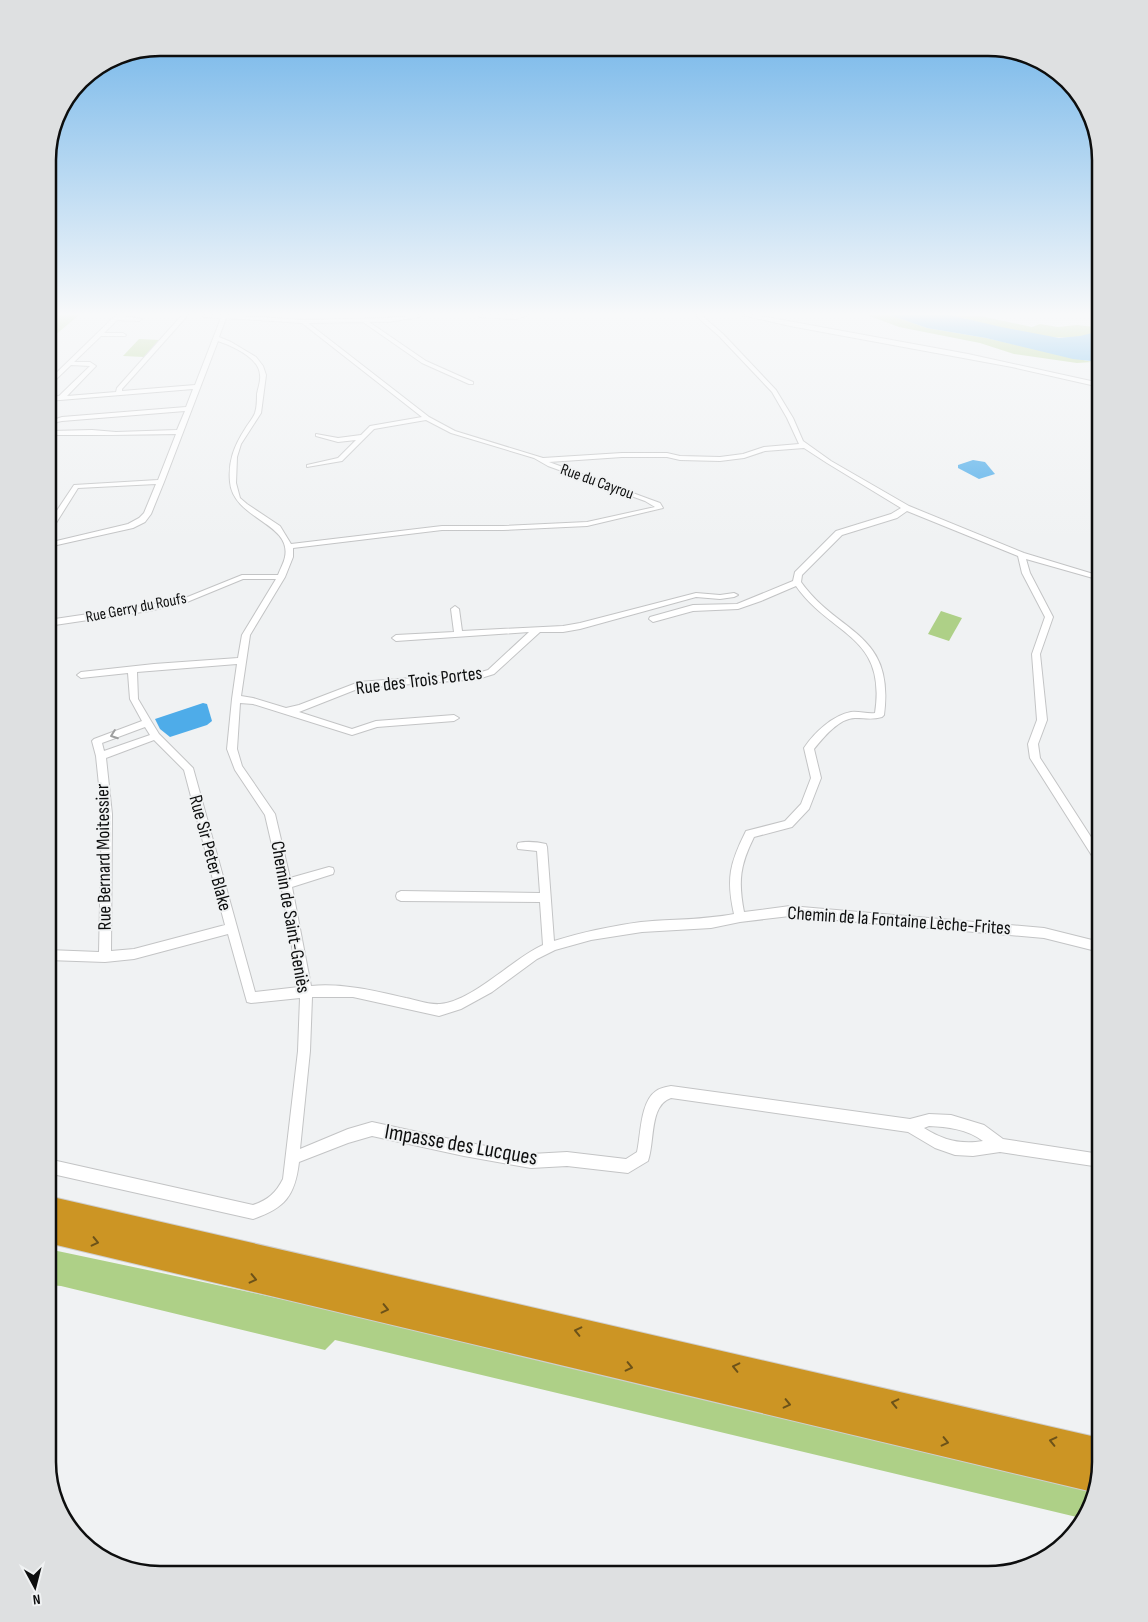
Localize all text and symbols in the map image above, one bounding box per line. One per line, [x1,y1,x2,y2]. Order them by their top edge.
street label: Rue du Cayrou [558,460,636,504]
street label: Rue Gerry du Roufs [84,589,188,627]
street label: Rue des Trois Portes [354,662,484,700]
one-way arrow [111,729,119,739]
street label: Rue Bernard Moitessier [91,783,117,930]
street label: Rue Sir Peter Blake [184,793,236,913]
street label: Chemin de Saint-Geniès [265,839,315,995]
street label: Chemin de la Fontaine Lèche-Frites [787,902,1012,940]
street label: Impasse des Lucques [383,1118,540,1172]
one-way arrow [91,1236,99,1247]
one-way arrow [249,1273,258,1284]
one-way arrow [381,1303,390,1314]
one-way arrow [574,1326,583,1337]
one-way arrow [624,1361,633,1372]
one-way arrow [732,1362,741,1373]
one-way arrow [782,1398,791,1409]
one-way arrow [890,1398,899,1409]
one-way arrow [940,1436,949,1447]
one-way arrow [1049,1436,1058,1447]
north arrow [10,1562,60,1612]
text: N [32,1591,41,1608]

